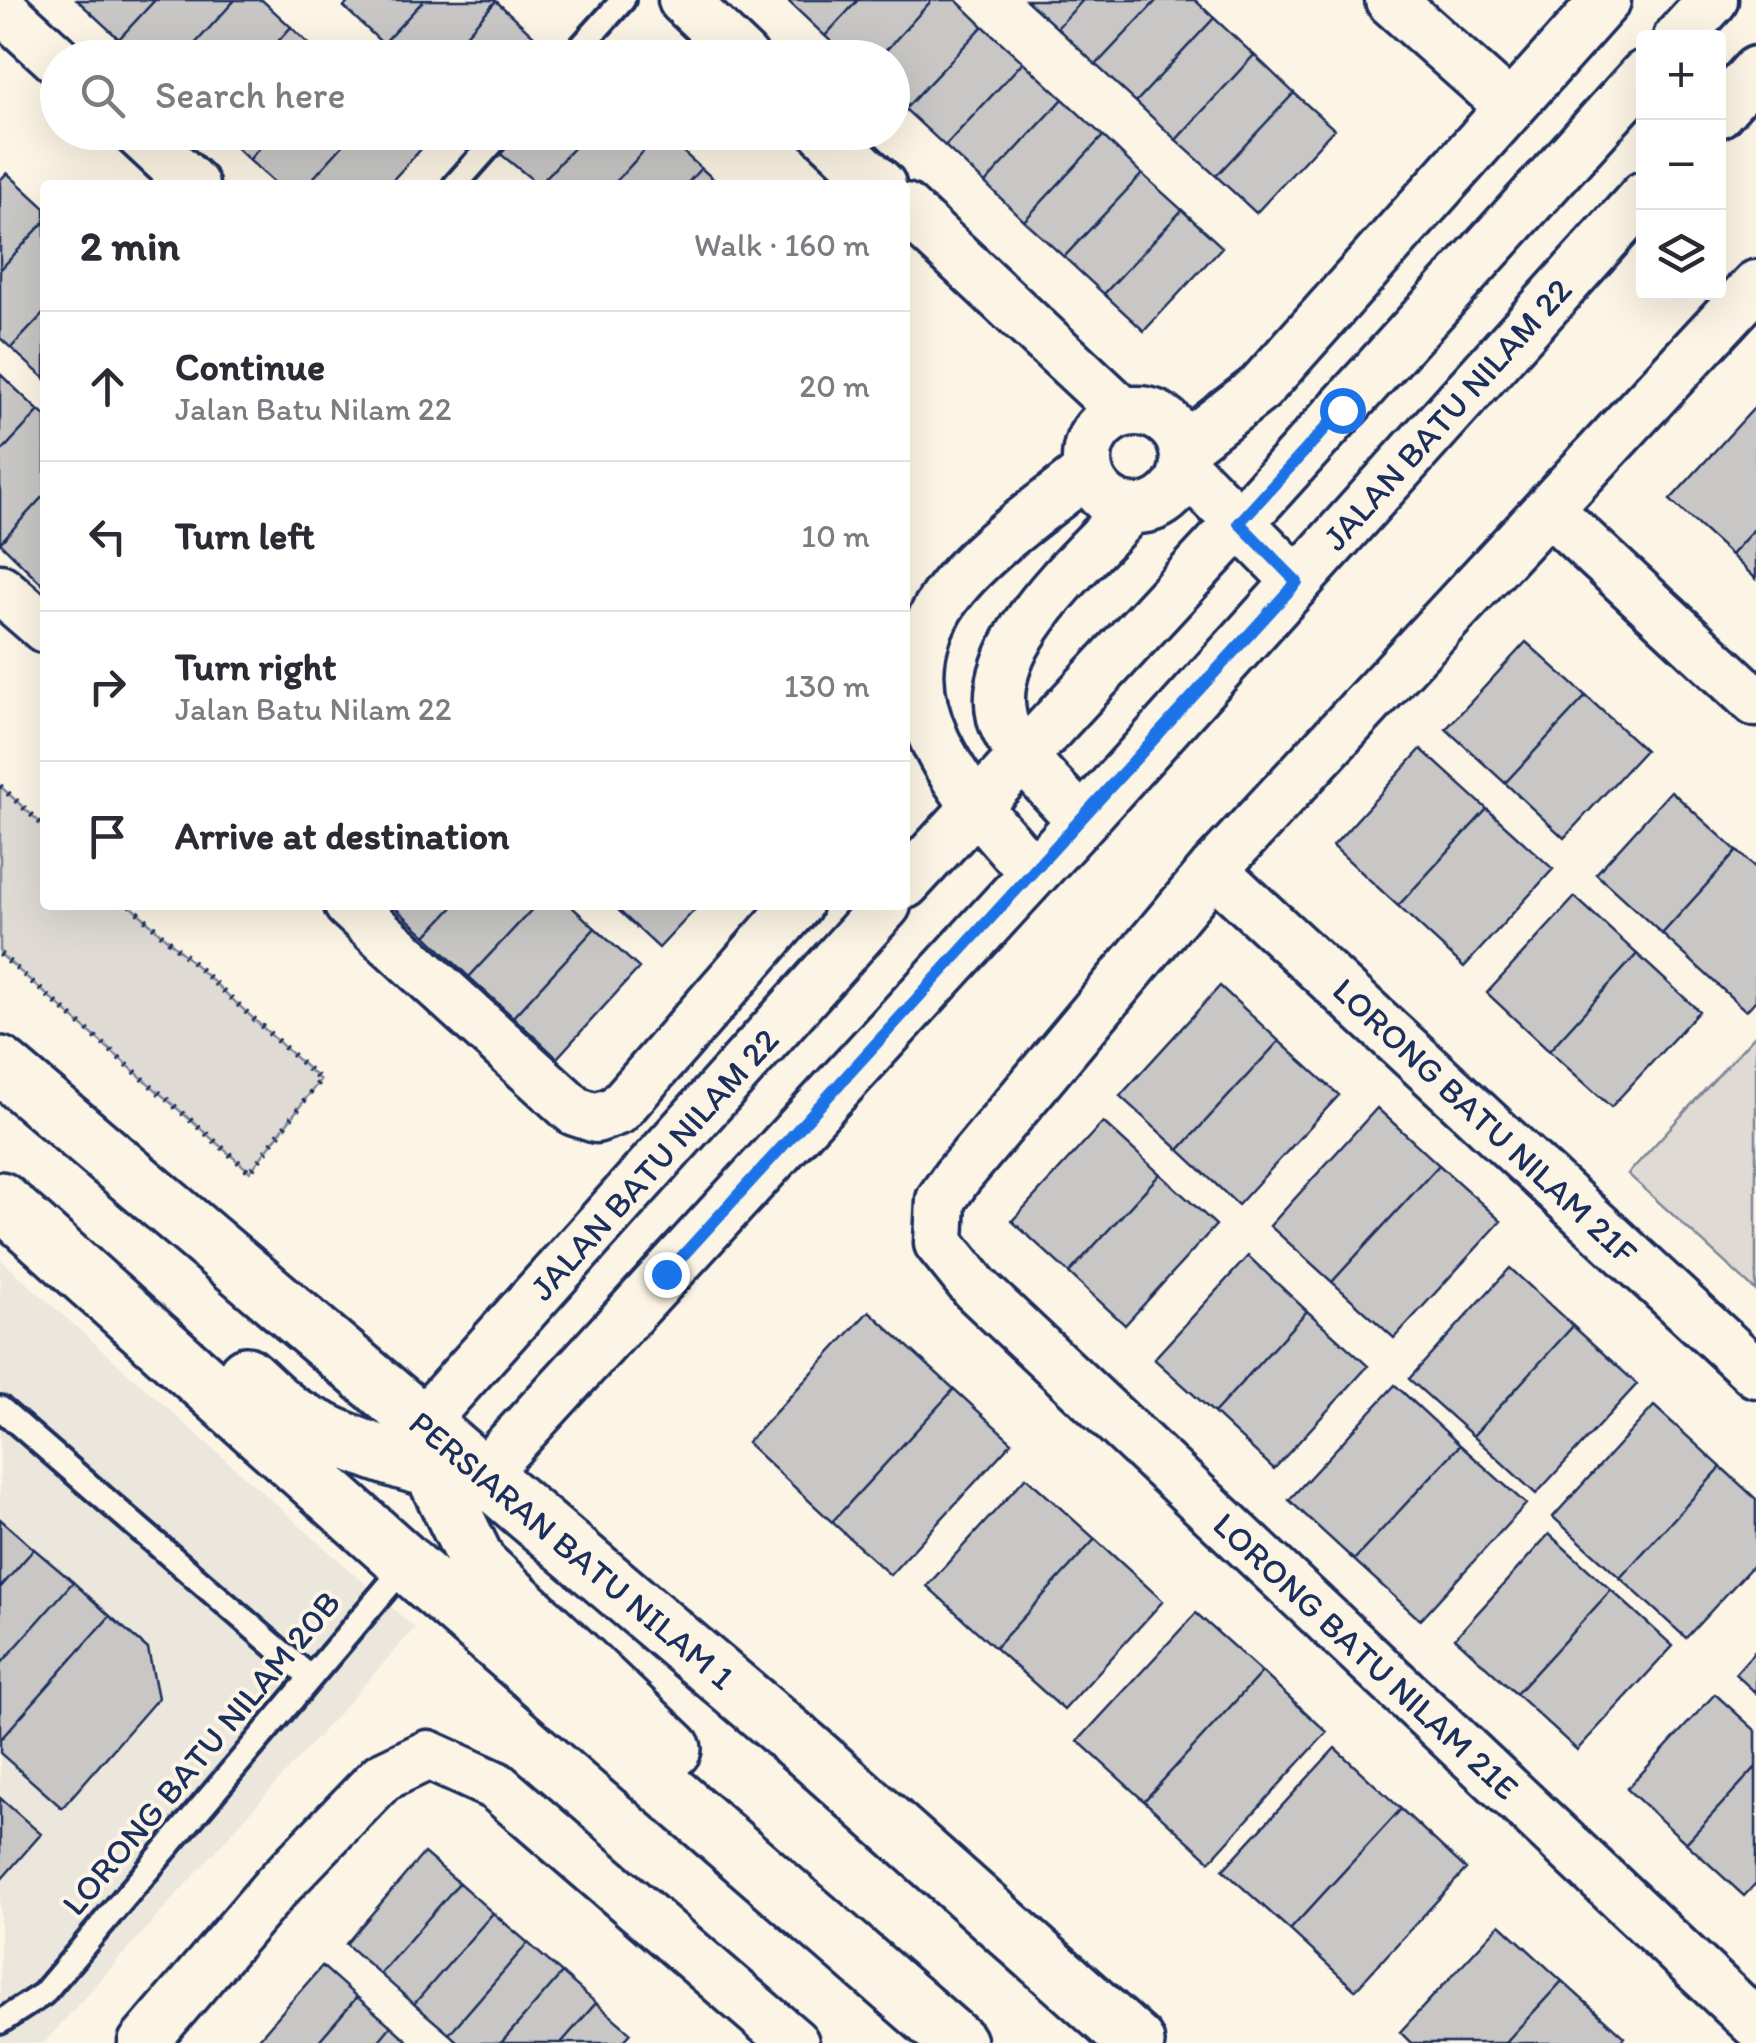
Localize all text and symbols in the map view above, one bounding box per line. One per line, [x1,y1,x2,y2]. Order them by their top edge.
map controls [1636,30,1726,300]
button: + [1636,30,1726,120]
search box [40,40,910,150]
icon: search [75,68,130,123]
text: Search here [155,72,346,118]
button: − [1636,120,1726,210]
button: layers [1636,210,1726,300]
text: 2 min [80,220,180,271]
text: Walk · 160 m [694,226,870,264]
street label: JALAN BATU NILAM 22 [1314,269,1580,559]
text: Continue [175,344,325,390]
icon: ahead [80,359,135,414]
text: 20 m [799,367,870,405]
route start [1320,388,1366,434]
text: Jalan Batu Nilam 22 [175,390,452,428]
icon: left [80,509,135,564]
text: Turn left [175,513,315,559]
text: 10 m [801,517,870,555]
text: Turn right [175,644,337,690]
icon: right [80,659,135,714]
text: 130 m [784,667,870,705]
text: Jalan Batu Nilam 22 [175,690,452,728]
icon: arrive [80,809,135,864]
text: Arrive at destination [175,813,510,859]
street label: LORONG BATU NILAM 21F [1324,969,1646,1273]
street label: JALAN BATU NILAM 22 [521,1019,787,1309]
route end [644,1252,690,1298]
street label: PERSIARAN BATU NILAM 1 [401,1402,743,1698]
street label: LORONG BATU NILAM 21E [1205,1503,1527,1809]
street label: LORONG BATU NILAM 20B [53,1582,349,1924]

